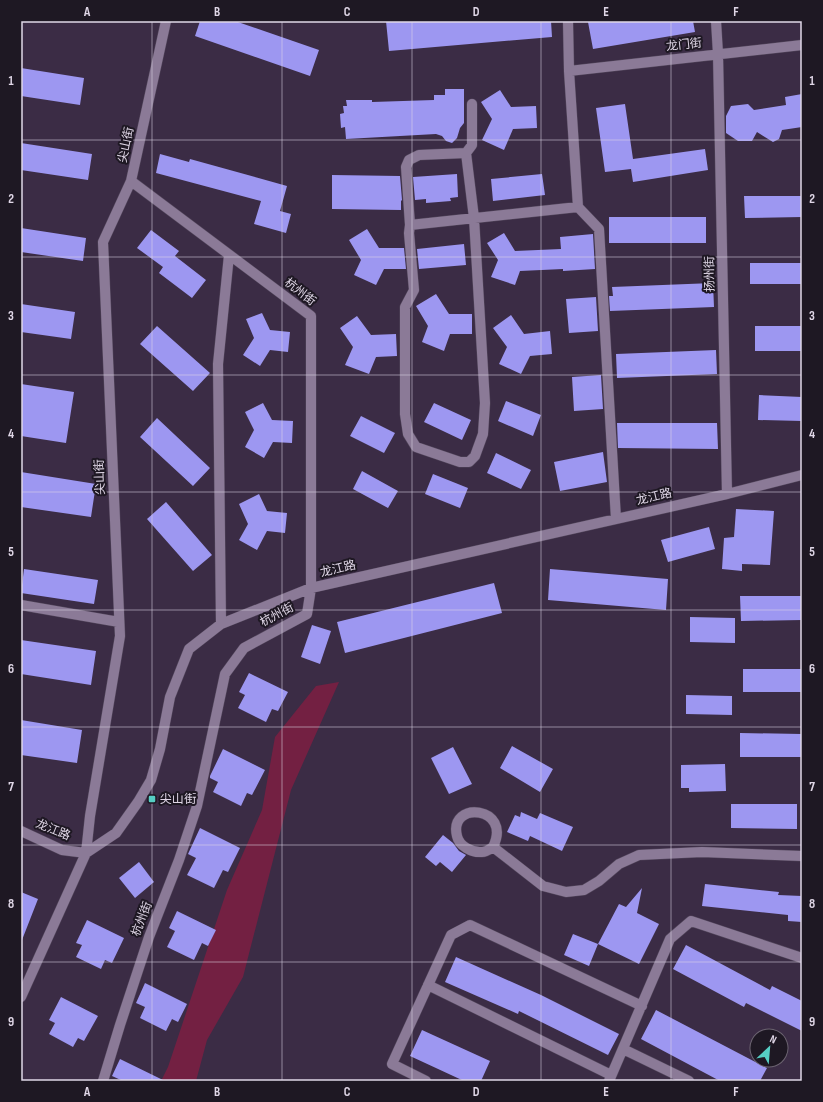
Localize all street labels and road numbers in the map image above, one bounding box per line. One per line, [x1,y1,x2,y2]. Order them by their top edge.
street label: 龙门街 [665,36,703,54]
street label: 尖山街 [115,126,137,164]
street label: 扬州街 [702,256,718,292]
street label: 杭州街 [281,275,319,309]
street label: 尖山街 [92,459,108,495]
street label: 龙江路 [635,486,673,508]
street label: 龙江路 [319,558,357,580]
street label: 杭州街 [258,600,296,630]
street label: 龙江路 [33,816,73,844]
street label: 杭州街 [129,900,155,938]

